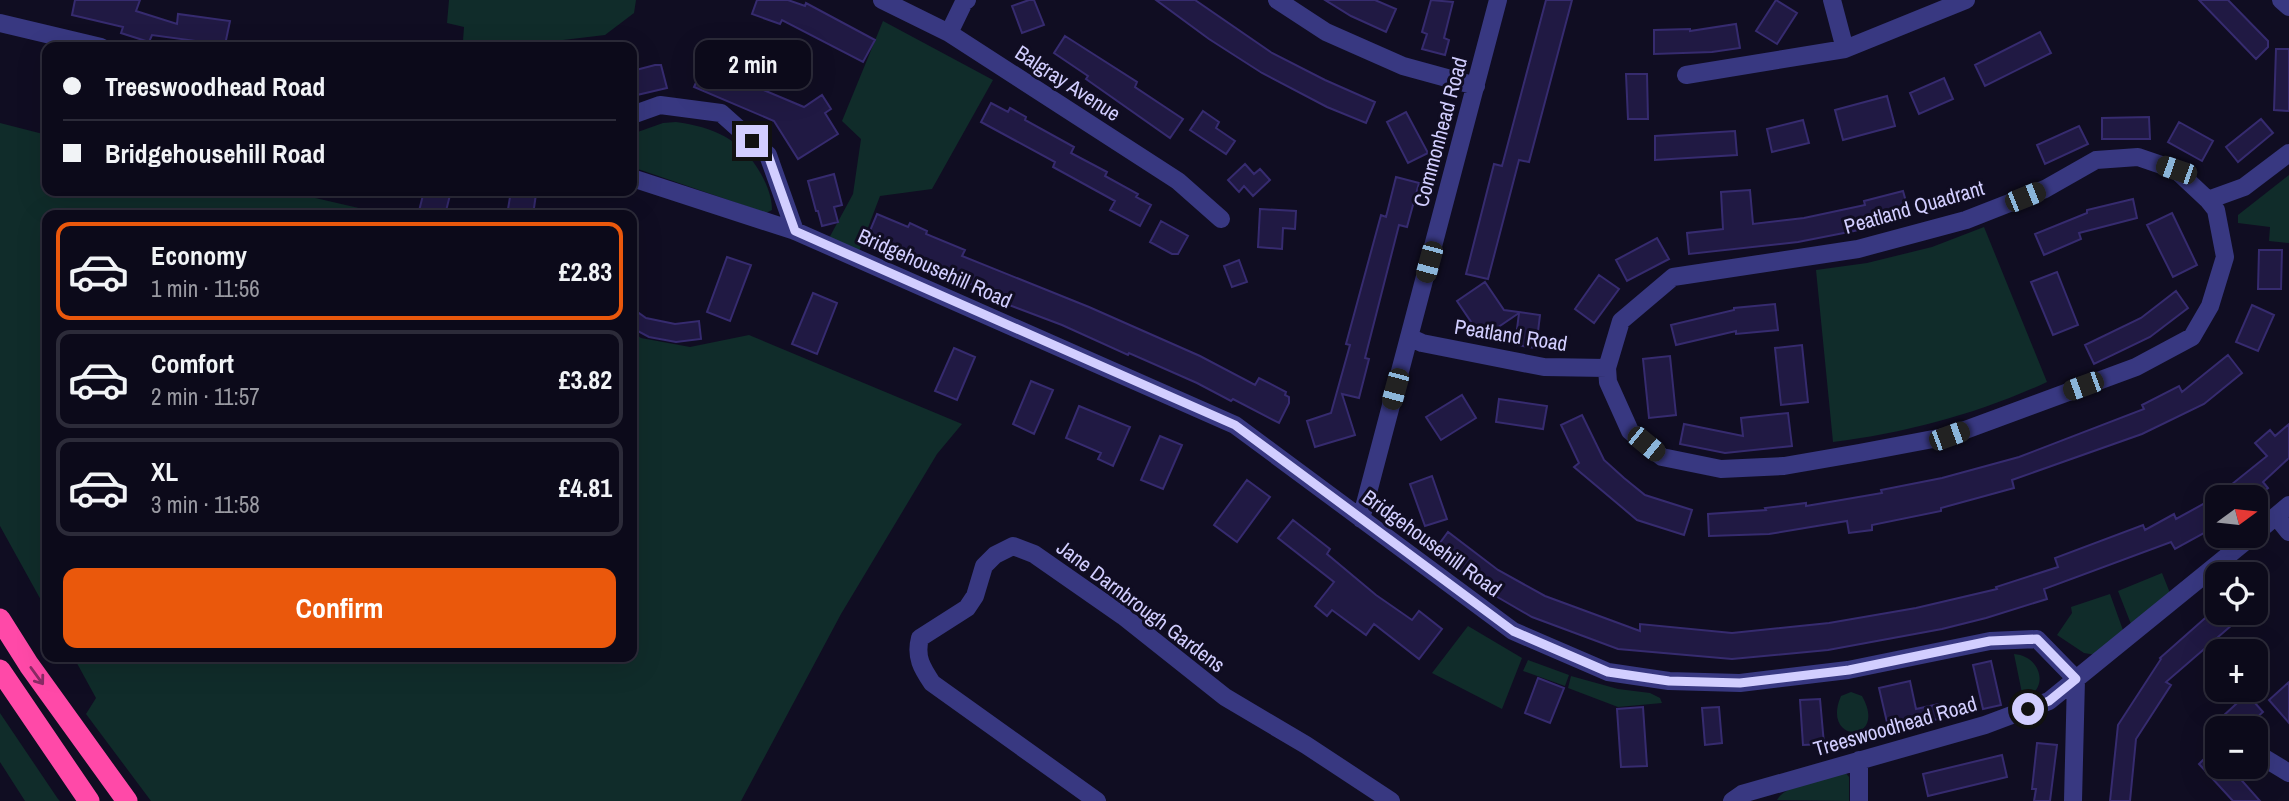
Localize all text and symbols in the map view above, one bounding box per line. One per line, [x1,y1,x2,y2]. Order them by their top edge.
street label: Balgray Avenue [1010,38,1126,128]
callout: 2 min [694,40,810,88]
text: 2 min [728,49,778,80]
street label: Commonhead Road [1406,54,1474,210]
text: Treeswoodhead Road [105,69,325,104]
route end [736,125,768,157]
text: Bridgehousehill Road [105,136,325,171]
car [2153,153,2200,187]
street label: Peatland Quadrant [1841,173,1988,241]
car [2002,179,2049,215]
street label: Bridgehousehill Road [853,221,1017,315]
text: Economy [151,238,247,273]
car [1414,239,1445,285]
icon: car [67,240,130,303]
text: £2.83 [559,254,612,289]
text: 1 min · 11:56 [151,273,260,304]
street label: Peatland Road [1452,312,1570,358]
text: Comfort [151,346,234,381]
icon: car [67,348,130,411]
text: £3.82 [559,362,612,397]
car [1380,366,1411,412]
car [2060,369,2107,403]
text: 2 min · 11:57 [151,381,260,412]
car [1926,419,1973,453]
car [1624,423,1669,465]
text: XL [151,454,178,489]
icon: car [67,456,130,519]
text: £4.81 [559,470,612,505]
street label: Bridgehousehill Road [1356,483,1508,603]
north arrow [2205,485,2268,548]
map controls [2205,485,2268,779]
text: 3 min · 11:58 [151,489,260,520]
street label: Jane Darnbrough Gardens [1051,533,1231,679]
button: locate [2205,562,2268,625]
button: Confirm [63,568,616,648]
button: + [2205,639,2268,702]
one-way arrow [30,666,44,685]
street label: Treeswoodhead Road [1810,689,1980,763]
route start [2012,693,2044,725]
button: − [2205,716,2268,779]

